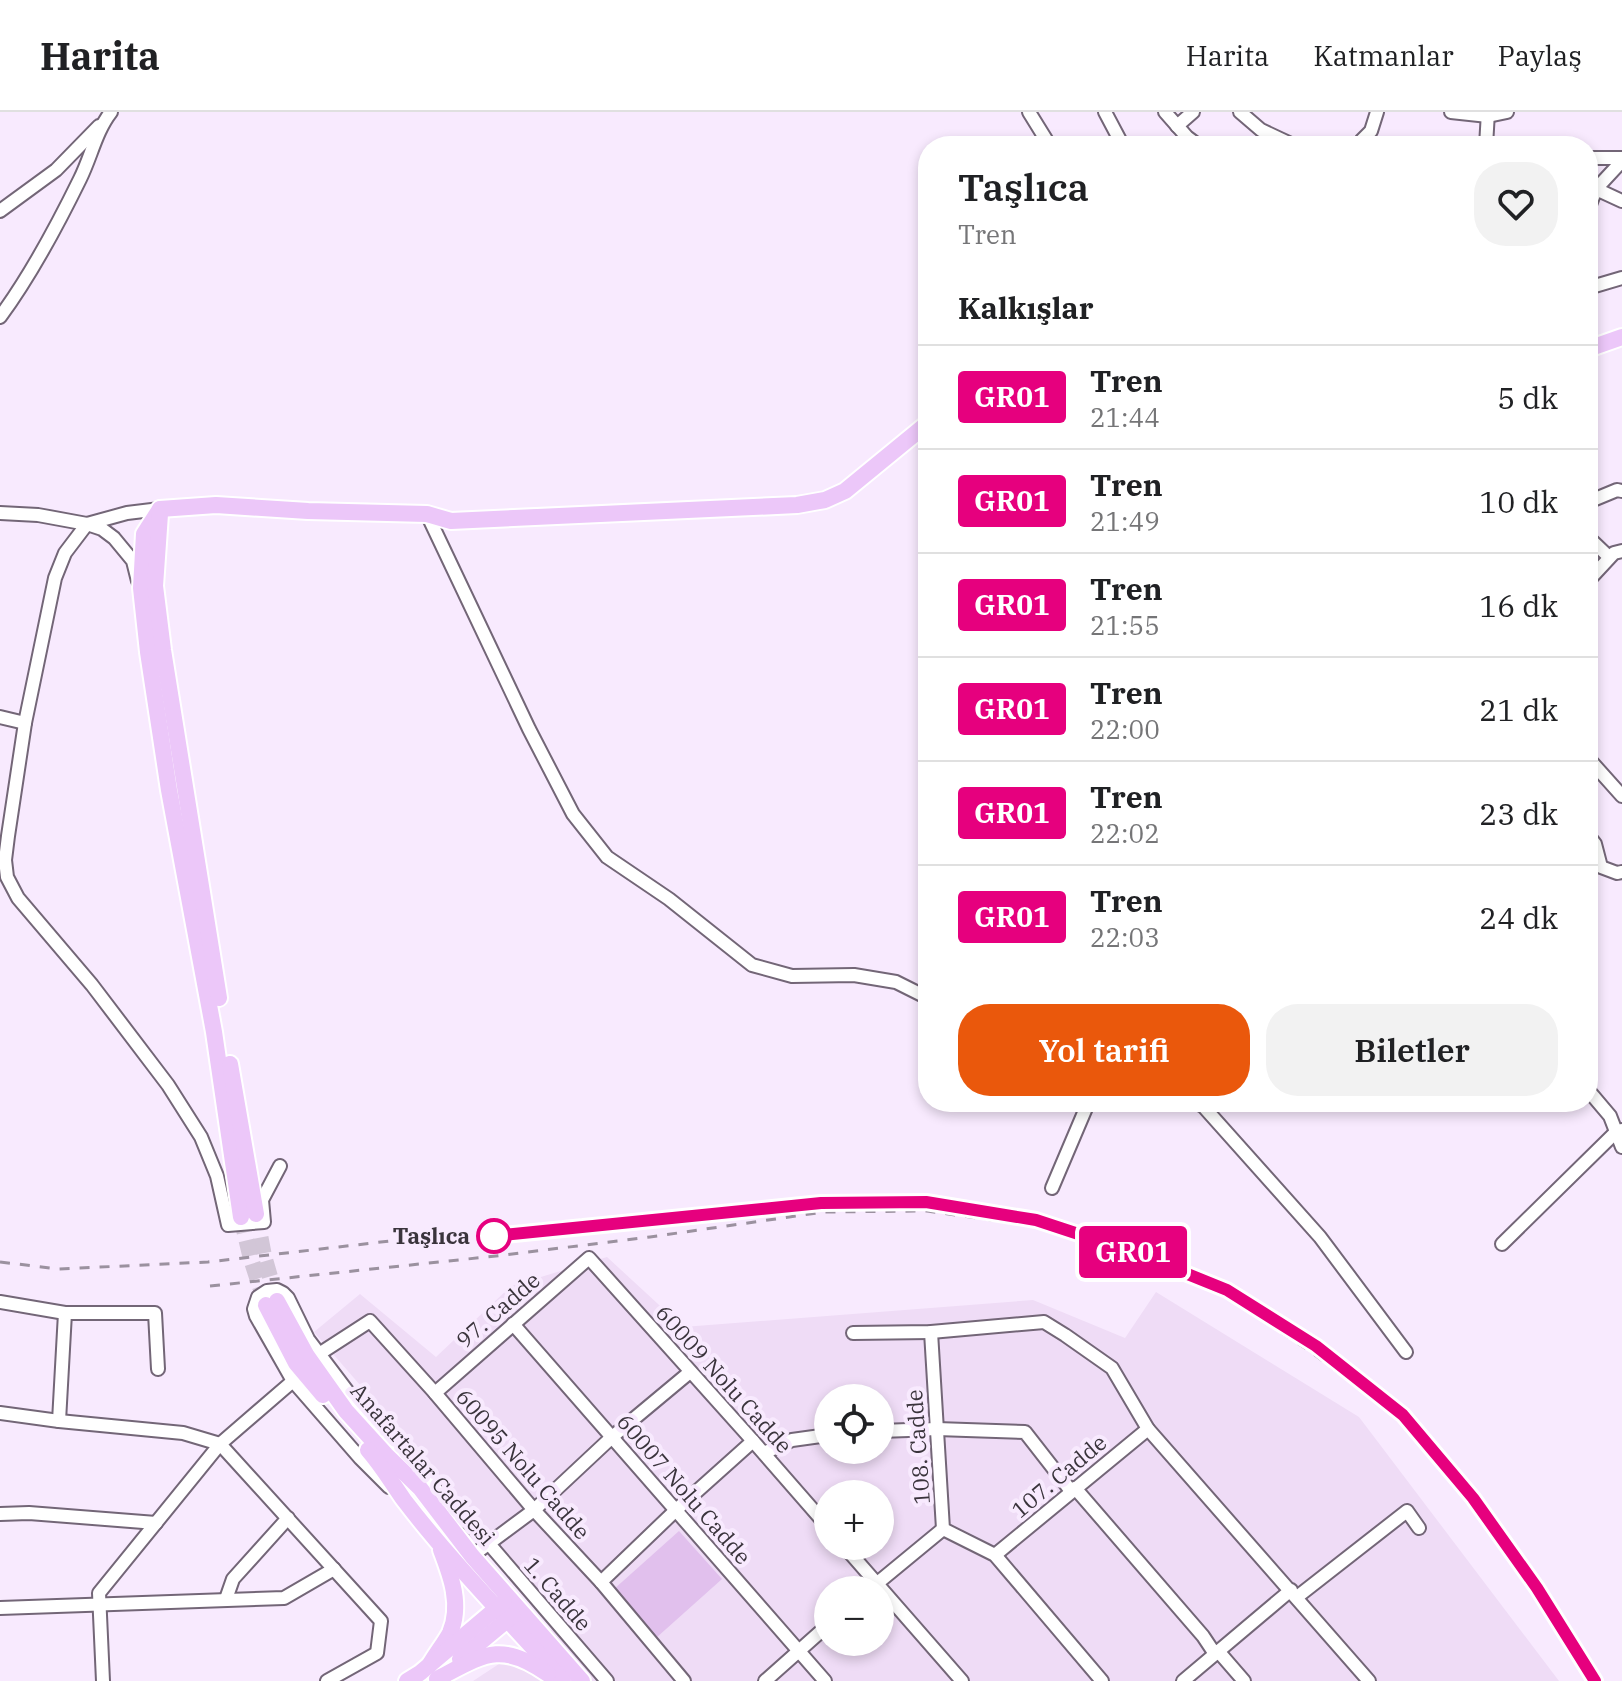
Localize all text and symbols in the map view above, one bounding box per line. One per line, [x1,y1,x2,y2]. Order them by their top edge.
text: Harita [40,31,160,80]
text: Harita [1186,37,1269,74]
text: Katmanlar [1313,37,1454,74]
text: Paylaş [1498,37,1582,74]
text: Taşlıca [958,162,1089,211]
button: heart [1474,162,1558,246]
text: Tren [958,217,1017,251]
text: Kalkışlar [958,288,1093,327]
text: Tren [1090,361,1163,400]
text: GR01 [974,378,1050,415]
text: 5 dk [1497,378,1558,417]
text: 21:44 [1090,400,1160,434]
text: Tren [1090,465,1163,504]
text: GR01 [974,482,1050,519]
text: 10 dk [1479,482,1558,521]
text: 21:49 [1090,504,1160,538]
text: Tren [1090,569,1163,608]
text: GR01 [974,586,1050,623]
text: 16 dk [1479,586,1558,625]
text: 21:55 [1090,608,1160,642]
text: Tren [1090,673,1163,712]
text: GR01 [974,690,1050,727]
text: 21 dk [1479,690,1558,729]
text: 22:00 [1090,712,1160,746]
text: Tren [1090,777,1163,816]
text: GR01 [974,794,1050,831]
text: 23 dk [1479,794,1558,833]
text: 22:02 [1090,816,1160,850]
text: Tren [1090,881,1163,920]
text: GR01 [974,898,1050,935]
text: 24 dk [1479,898,1558,937]
text: 22:03 [1090,920,1160,954]
button: Yol tarifi [958,1004,1250,1096]
button: Biletler [1266,1004,1558,1096]
marker: Taşlıca [477,1219,511,1253]
place label: Taşlıca [393,1221,470,1250]
line badge: GR01 [1077,1226,1189,1278]
text: GR01 [1095,1233,1171,1270]
street label: 97. Cadde [450,1265,546,1354]
street label: 60009 Nolu Cadde [650,1298,799,1459]
street label: Anafartalar Caddesi [345,1376,502,1551]
street label: 60095 Nolu Cadde [450,1382,597,1545]
map controls [814,1384,894,1656]
button: locate [814,1384,894,1464]
street label: 108. Cadde [899,1389,936,1506]
street label: 60007 Nolu Cadde [611,1407,758,1570]
street label: 107. Cadde [1005,1427,1112,1524]
button: + [814,1480,894,1560]
street label: 1. Cadde [518,1551,598,1637]
button: − [814,1576,894,1656]

